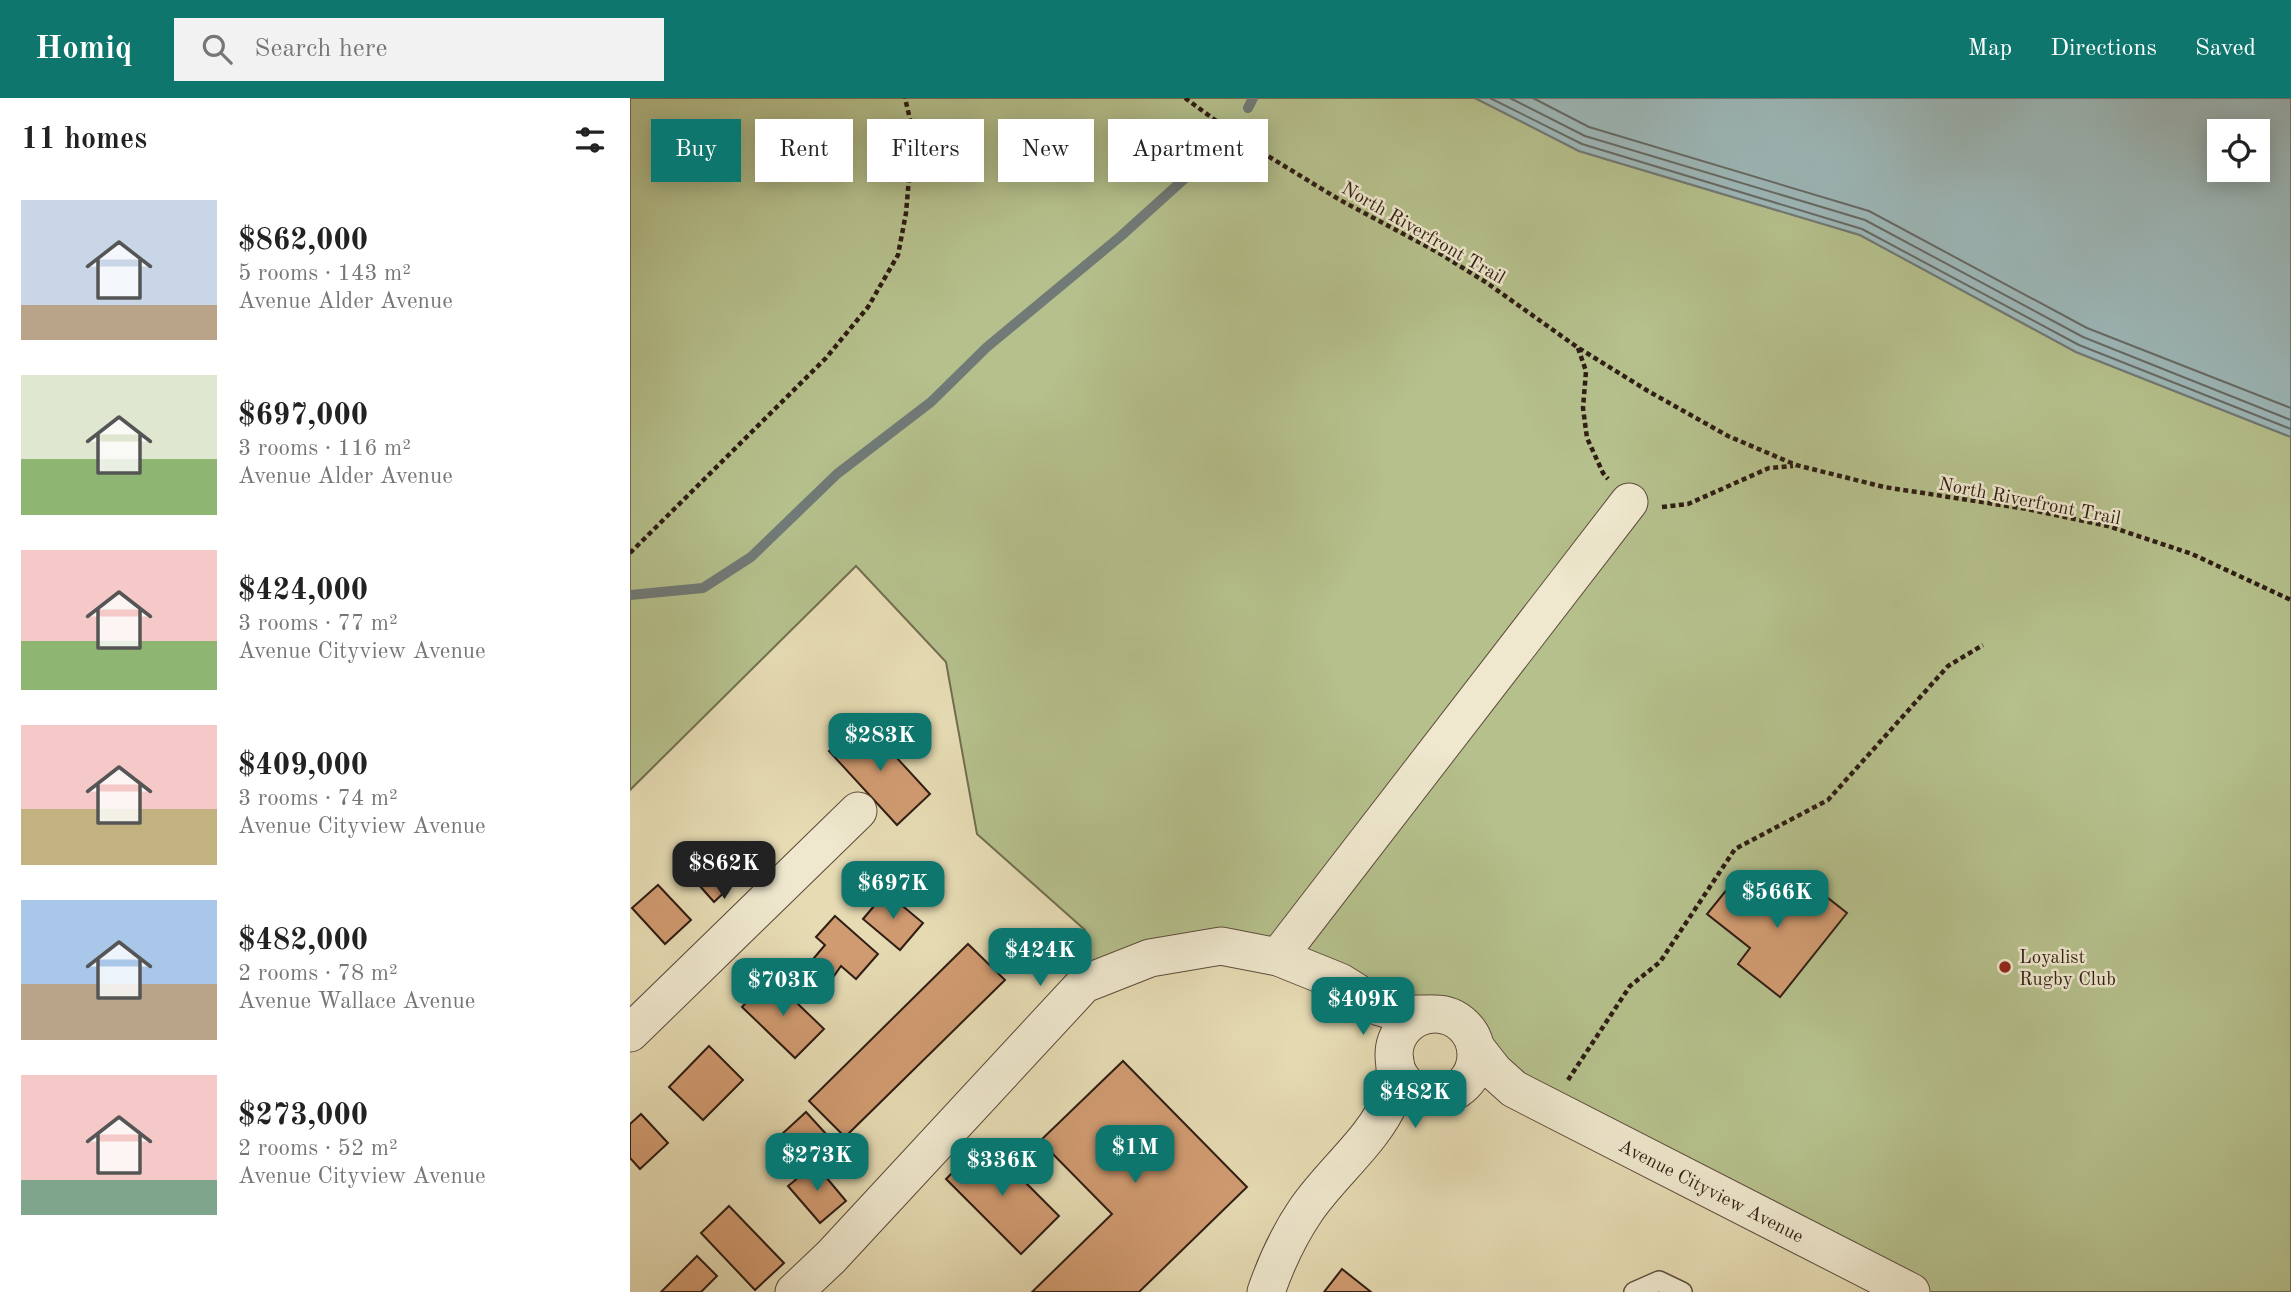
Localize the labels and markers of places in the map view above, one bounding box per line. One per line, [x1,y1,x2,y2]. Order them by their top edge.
pin: $283K [831,714,929,773]
pin: $862K [675,842,773,901]
pin: $697K [844,862,942,921]
pin: $566K [1728,870,1826,930]
pin: $424K [991,928,1089,988]
place label: Loyalist Rugby Club [2019,949,2116,990]
pin: $703K [734,958,832,1018]
marker: Loyalist Rugby Club [1997,959,2013,975]
pin: $409K [1314,978,1412,1037]
pin: $482K [1366,1070,1464,1130]
pin: $1M [1101,1126,1169,1185]
pin: $273K [768,1134,866,1193]
pin: $336K [953,1138,1051,1198]

